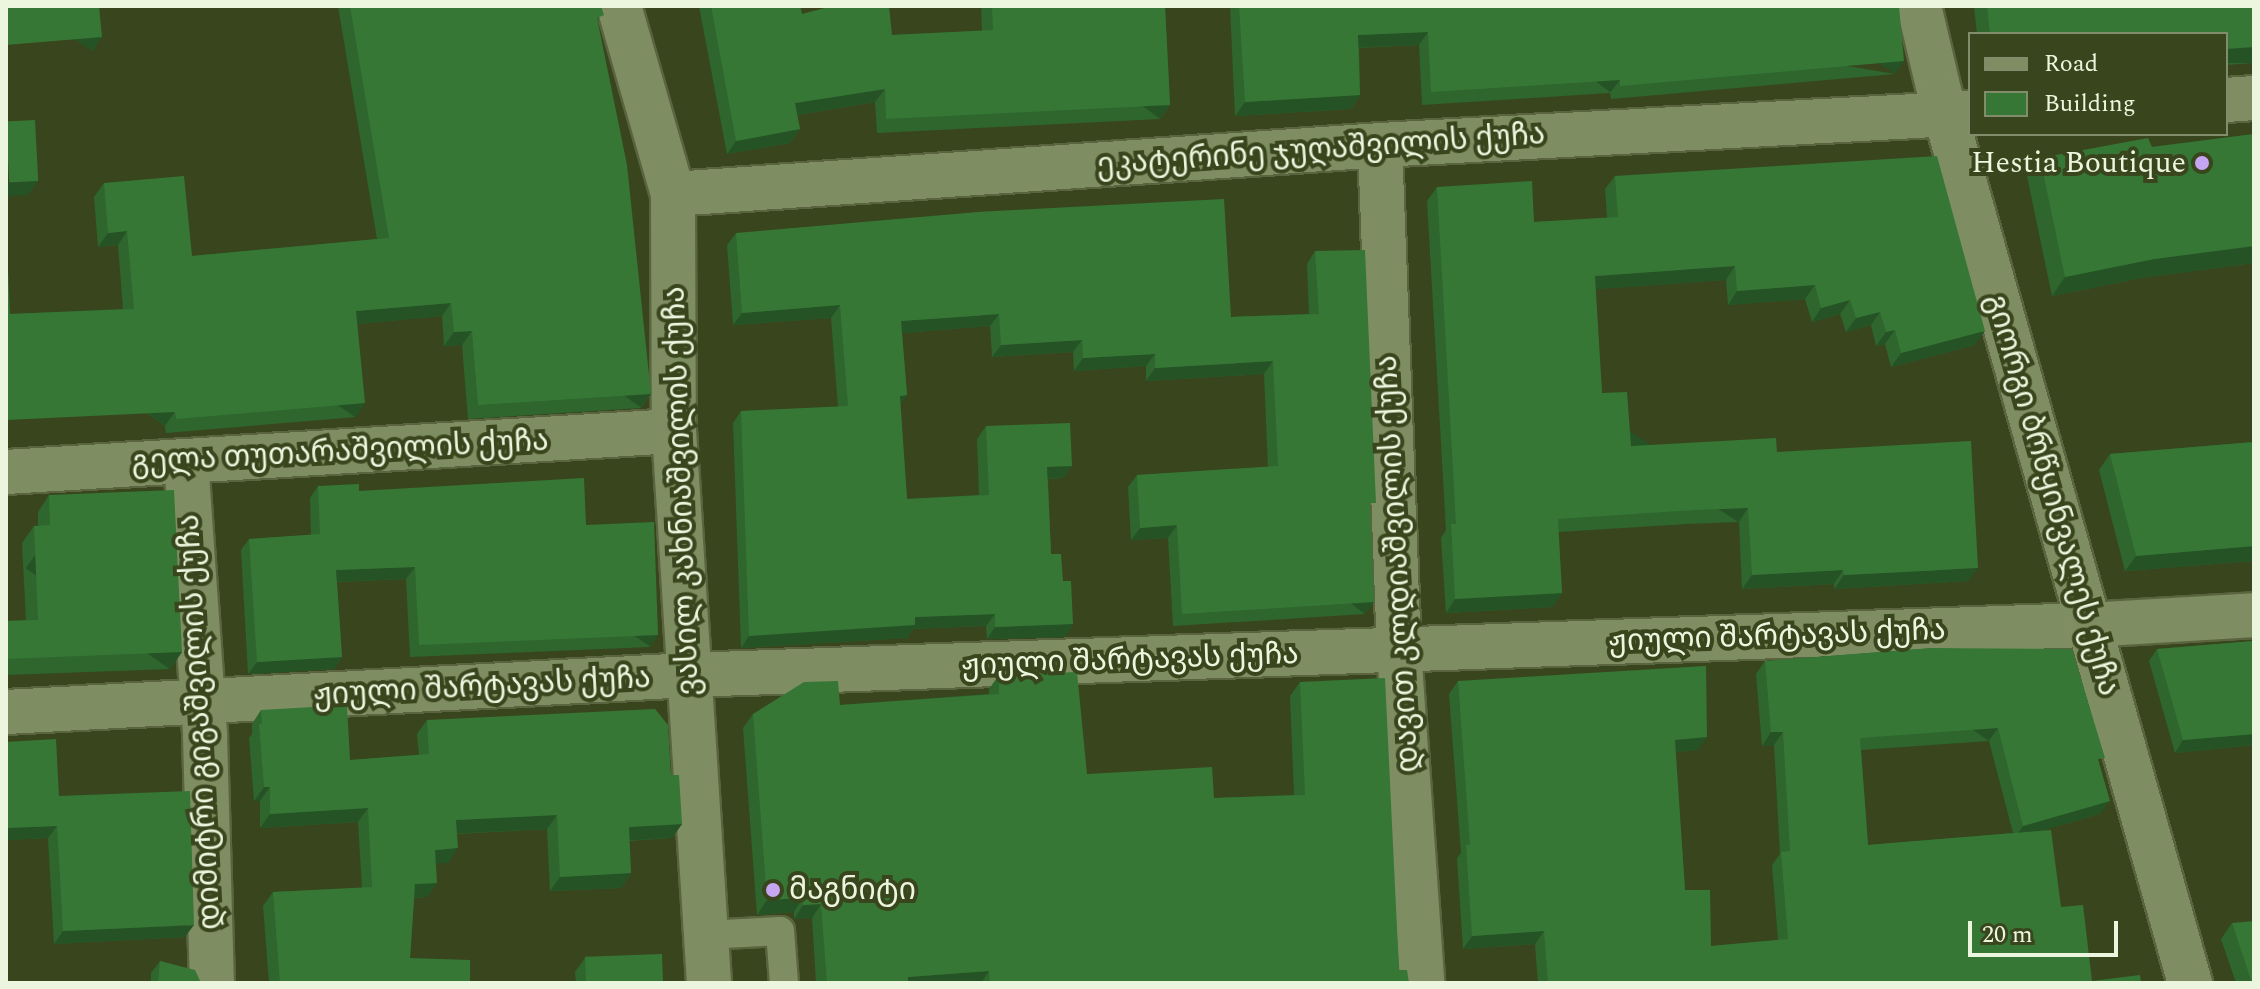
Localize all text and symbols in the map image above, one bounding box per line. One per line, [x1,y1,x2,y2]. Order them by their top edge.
legend [1968,32,2228,136]
text: Road [2044,46,2098,82]
text: Building [2044,86,2136,122]
street label: ეკატერინე ჯუღაშვილის ქუჩა [1096,116,1546,184]
place label: Hestia Boutique [1971,145,2186,181]
marker: Hestia Boutique [2193,154,2211,172]
street label: ვასილ კახნიაშვილის ქუჩა [657,286,707,696]
street label: გიორგი ბრწყინვალეს ქუჩა [1977,290,2127,700]
street label: დავით კლდიაშვილის ქუჩა [1369,354,1427,774]
street label: გელა თუთარაშვილის ქუჩა [131,423,549,481]
street label: დიმიტრი გიგაშვილის ქუჩა [171,513,229,931]
street label: ჟიული შარტავას ქუჩა [1608,612,1946,660]
street label: ჟიული შარტავას ქუჩა [961,636,1299,684]
street label: ჟიული შარტავას ქუჩა [312,660,652,714]
place label: მაგნიტი [789,872,916,908]
marker: მაგნიტი [764,881,782,899]
scale bar [1972,905,2122,955]
text: 20 m [1982,917,2033,953]

